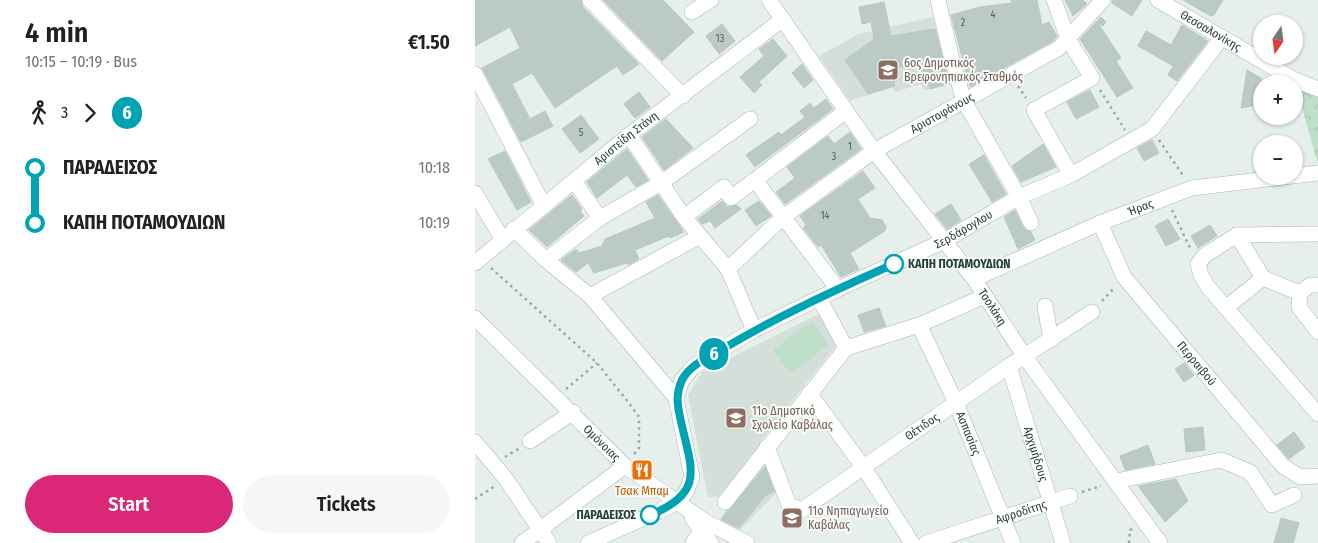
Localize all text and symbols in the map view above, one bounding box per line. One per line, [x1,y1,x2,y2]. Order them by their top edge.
street label: Θεσσαλονίκης [1178,8,1244,54]
house number: 4 [991,9,996,21]
north arrow [1253,15,1303,65]
map controls [1253,15,1303,185]
text: 4 min [25,16,89,49]
house number: 2 [961,17,966,29]
text: €1.50 [408,31,450,54]
house number: 13 [716,33,725,45]
text: 10:15 – 10:19 · Bus [25,52,137,71]
place label: 6ος Δημοτικός Βρεφονηπιακός Σταθμός [904,56,1023,84]
school or university icon: 6ος Δημοτικός Βρεφονηπιακός Σταθμός [876,58,900,82]
button: + [1253,75,1303,125]
street label: Αριστοφάνους [908,90,976,136]
icon: walk [25,99,53,127]
icon: forward [76,99,104,127]
text: 6 [122,102,132,124]
text: 3 [61,103,68,122]
street label: Αριστείδη Στάνη [591,109,661,168]
house number: 5 [579,127,584,139]
button: − [1253,135,1303,185]
house number: 1 [848,141,852,153]
house number: 3 [832,151,837,163]
text: ΠΑΡΑΔΕΙΣΟΣ [63,156,157,179]
text: 10:18 [418,158,450,177]
street label: Ήρας [1126,196,1155,219]
street label: Σερδάρογλου [932,207,995,251]
house number: 14 [821,210,830,222]
text: ΚΑΠΗ ΠΟΤΑΜΟΥΔΙΩΝ [63,211,225,234]
text: 10:19 [419,213,450,232]
marker: ΚΑΠΗ ΠΟΤΑΜΟΥΔΙΩΝ [884,254,904,274]
place label: ΚΑΠΗ ΠΟΤΑΜΟΥΔΙΩΝ [908,257,1011,271]
street label: Τσολάκη [975,286,1010,328]
line badge: 6 [698,338,730,370]
street label: Περραιβού [1174,338,1219,388]
text: 6 [709,343,719,365]
place label: 11ο Δημοτικό Σχολείο Καβάλας [752,404,833,432]
school or university icon: 11ο Δημοτικό Σχολείο Καβάλας [724,406,748,430]
street label: Ασπασίας [953,409,983,457]
street label: Θέτιδος [902,410,942,443]
street label: Ομόνοιας [580,422,623,464]
street label: Αρχιμήδους [1021,425,1051,483]
restaurant icon: Τσακ Μπαμ [630,458,654,482]
button: Start [25,475,233,533]
button: Tickets [243,475,450,533]
place label: Τσακ Μπαμ [615,484,669,498]
street label: Αφροδίτης [994,497,1048,527]
place label: 11ο Νηπιαγωγείο Καβάλας [808,504,889,532]
marker: ΠΑΡΑΔΕΙΣΟΣ [640,505,660,525]
school or university icon: 11ο Νηπιαγωγείο Καβάλας [780,506,804,530]
place label: ΠΑΡΑΔΕΙΣΟΣ [577,508,637,522]

